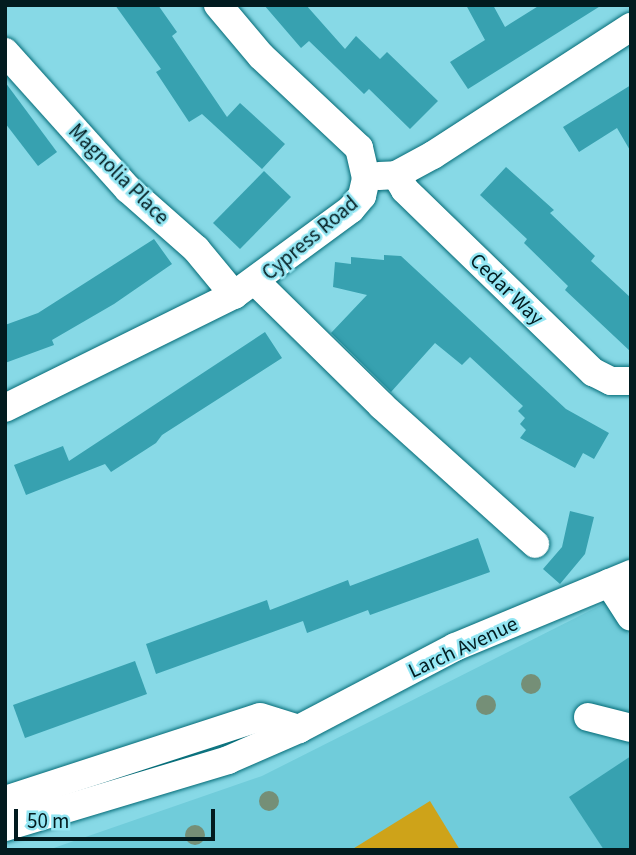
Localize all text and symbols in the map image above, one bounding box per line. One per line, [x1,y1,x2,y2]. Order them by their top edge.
street label: Magnolia Place [63,118,175,230]
street label: Cypress Road [257,191,363,285]
street label: Cedar Way [465,248,549,330]
street label: Larch Avenue [404,611,522,683]
scale bar [18,796,219,840]
text: 50 m [27,806,69,836]

